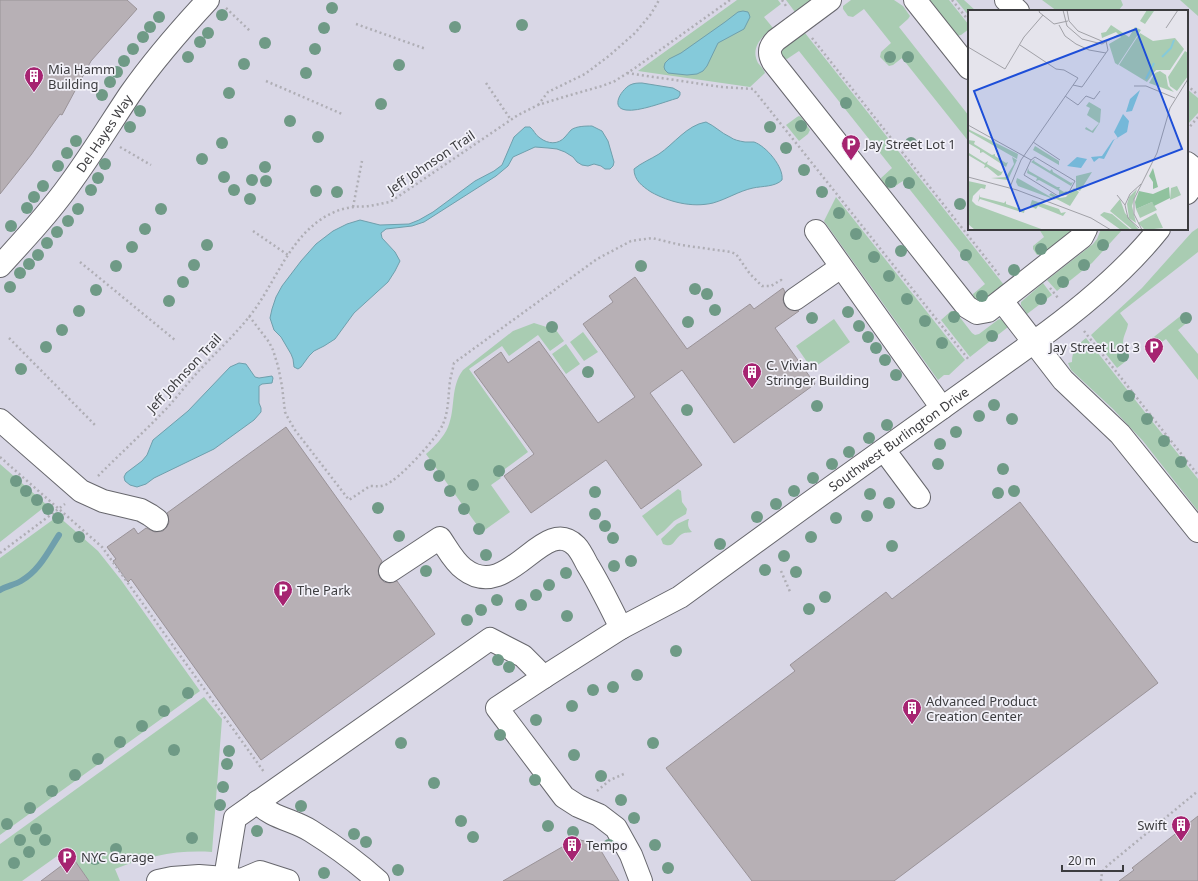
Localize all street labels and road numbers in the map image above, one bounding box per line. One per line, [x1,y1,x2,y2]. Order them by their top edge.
street label: Del Hayes Way [72,90,137,176]
street label: Jeff Johnson Trail [382,126,478,199]
street label: Jeff Johnson Trail [141,330,225,418]
street label: Southwest Burlington Drive [825,383,972,495]

